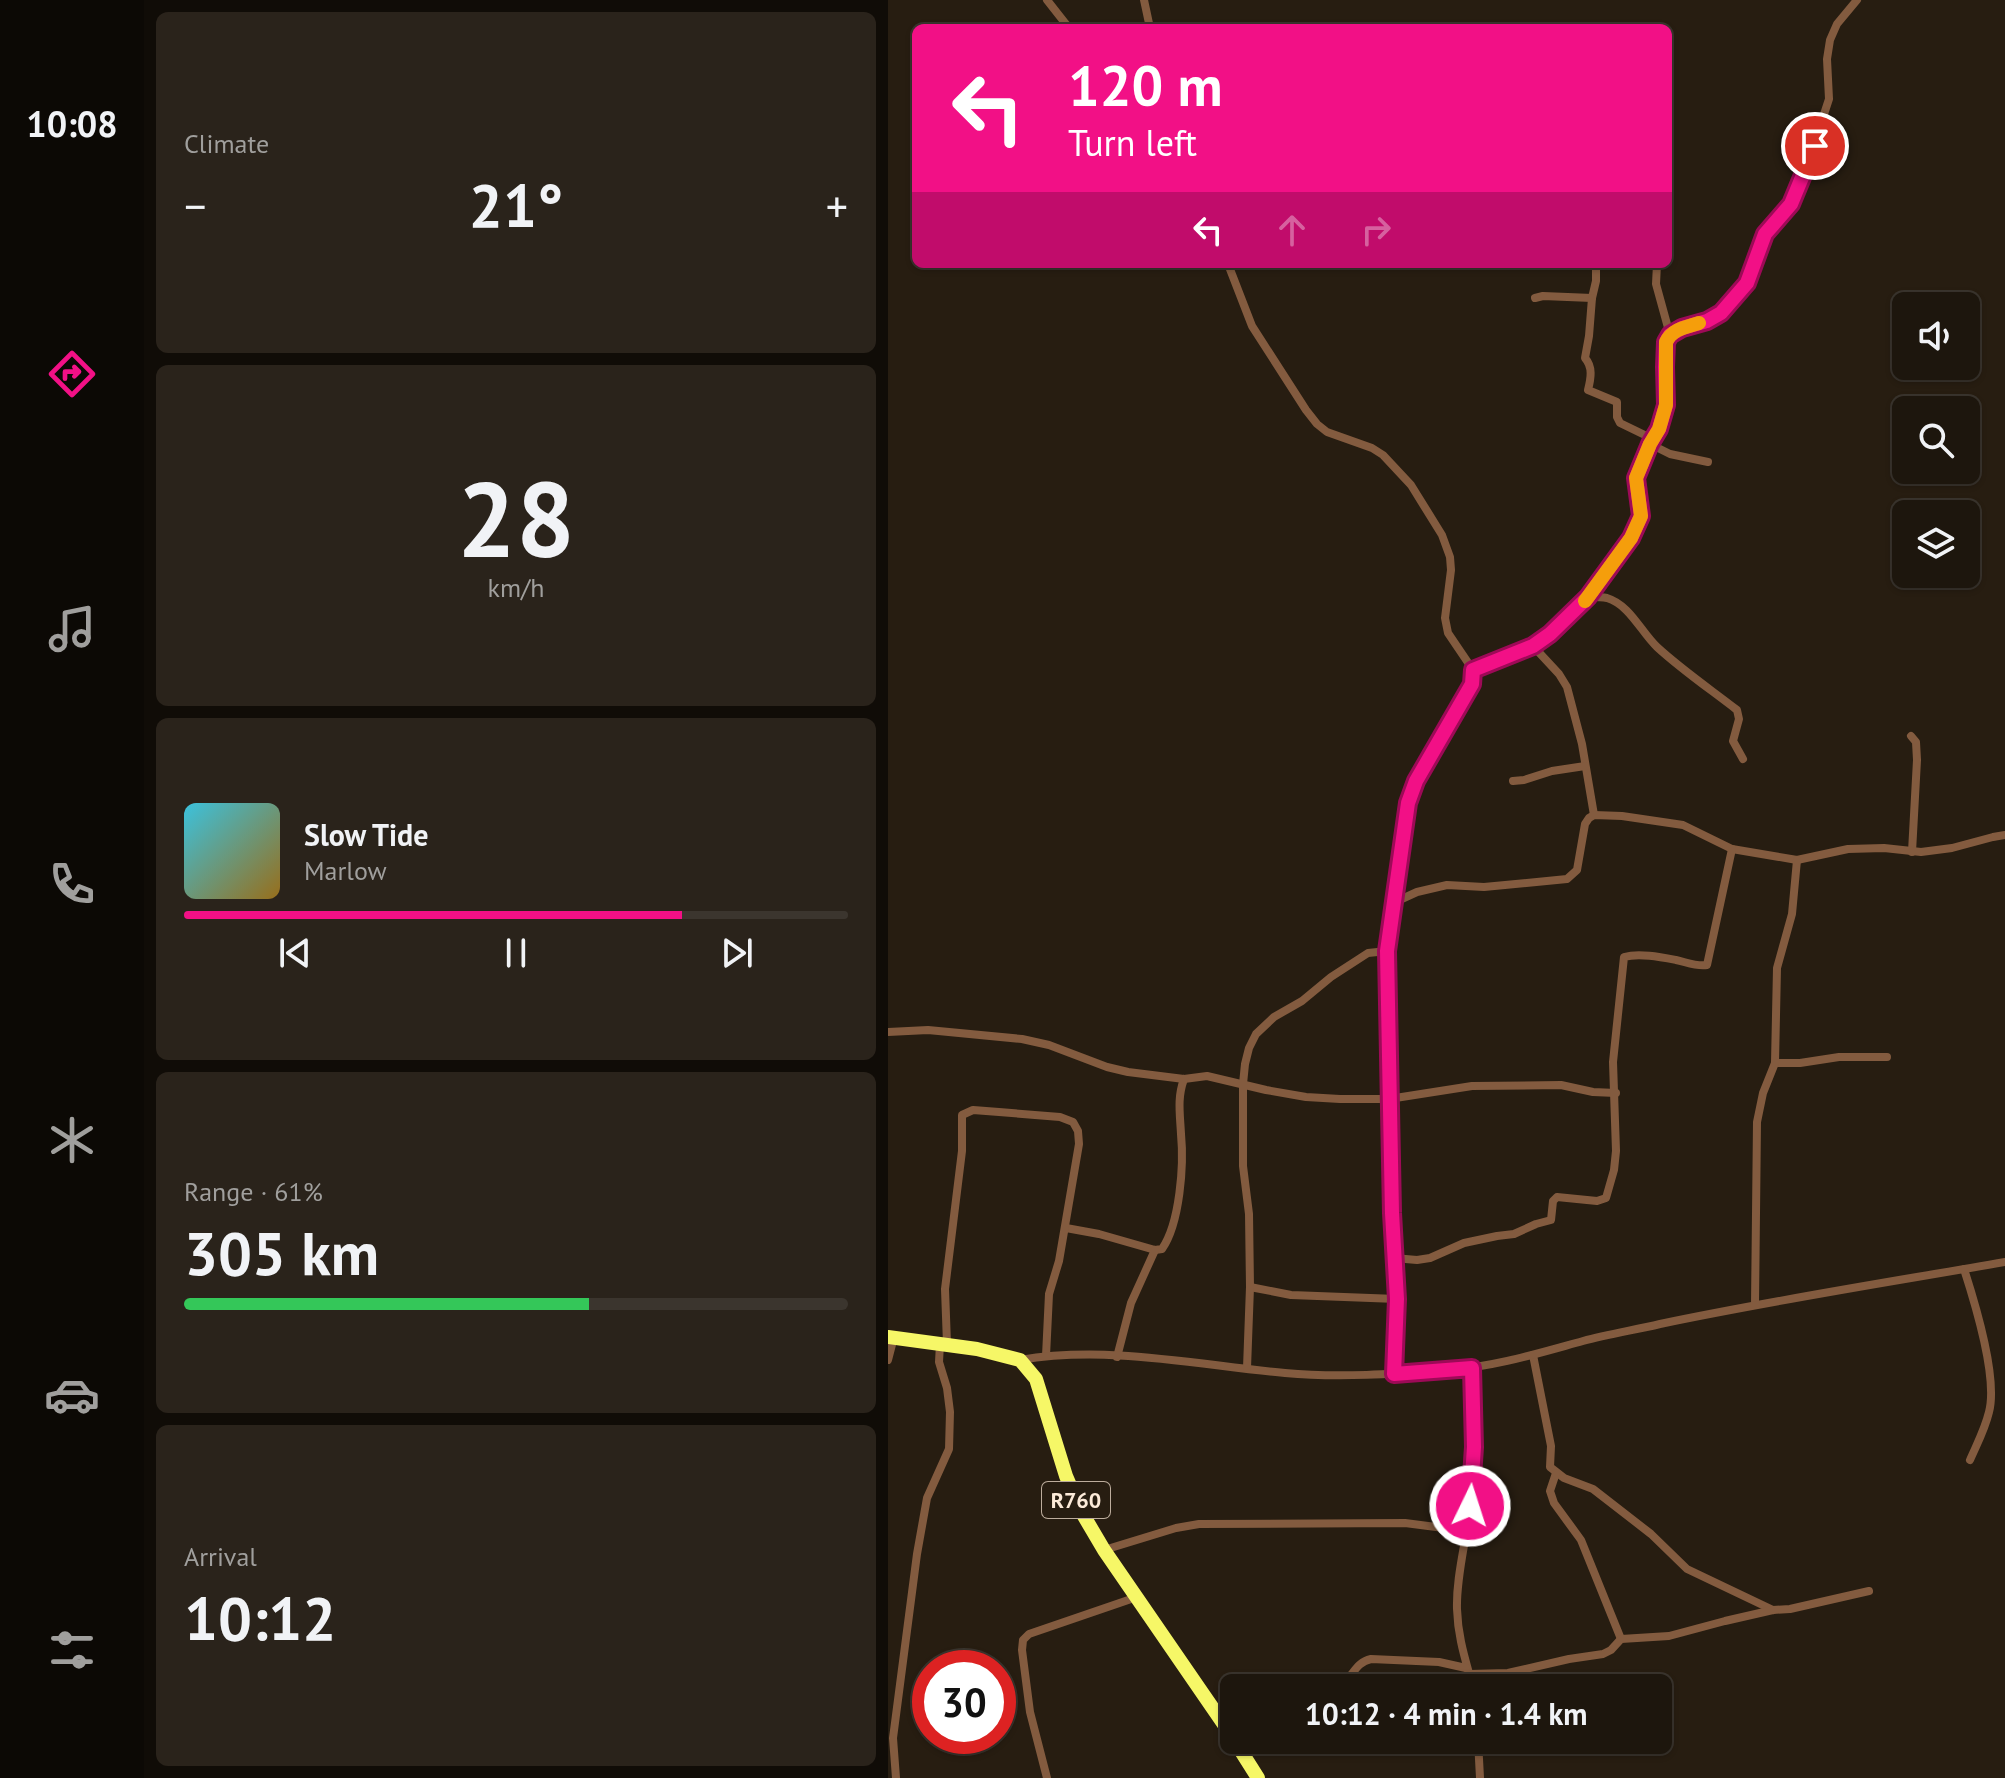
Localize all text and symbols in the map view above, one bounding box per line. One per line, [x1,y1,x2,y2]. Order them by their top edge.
text: 120 m [1068,49,1223,121]
icon: left [936,56,1040,160]
text: 10:08 [26,100,118,147]
pin [1781,112,1849,180]
text: Turn left [1068,119,1197,166]
icon: arrive [1793,124,1837,168]
text: Climate [184,127,269,160]
text: 21° [469,166,563,244]
text: − [184,177,206,234]
text: + [826,177,848,234]
icon: left [1186,208,1230,252]
icon: ahead [1270,208,1314,252]
icon: right [1354,208,1398,252]
map controls [1892,292,1980,588]
button: sound [1892,292,1980,380]
icon: directions [44,346,100,402]
button: search [1892,396,1980,484]
text: 28 [457,451,575,586]
button: layers [1892,500,1980,588]
text: km/h [488,571,545,604]
icon: music [44,601,100,657]
text: Slow Tide [304,815,429,854]
text: Marlow [304,854,387,887]
icon: phone [44,856,100,912]
icon: previous [273,931,317,975]
icon: pause [494,931,538,975]
icon: next [715,931,759,975]
icon: climate [44,1112,100,1168]
text: Range · 61% [184,1175,323,1208]
text: 305 km [184,1214,379,1292]
icon: car [44,1367,100,1423]
position arrow [1428,1464,1512,1548]
road number: R760 [1042,1482,1110,1518]
text: Arrival [184,1540,257,1573]
text: 10:12 [184,1579,336,1657]
icon: filters [44,1622,100,1678]
speed limit sign: 30 [912,1650,1016,1754]
text: 10:12 · 4 min · 1.4 km [1305,1694,1587,1733]

